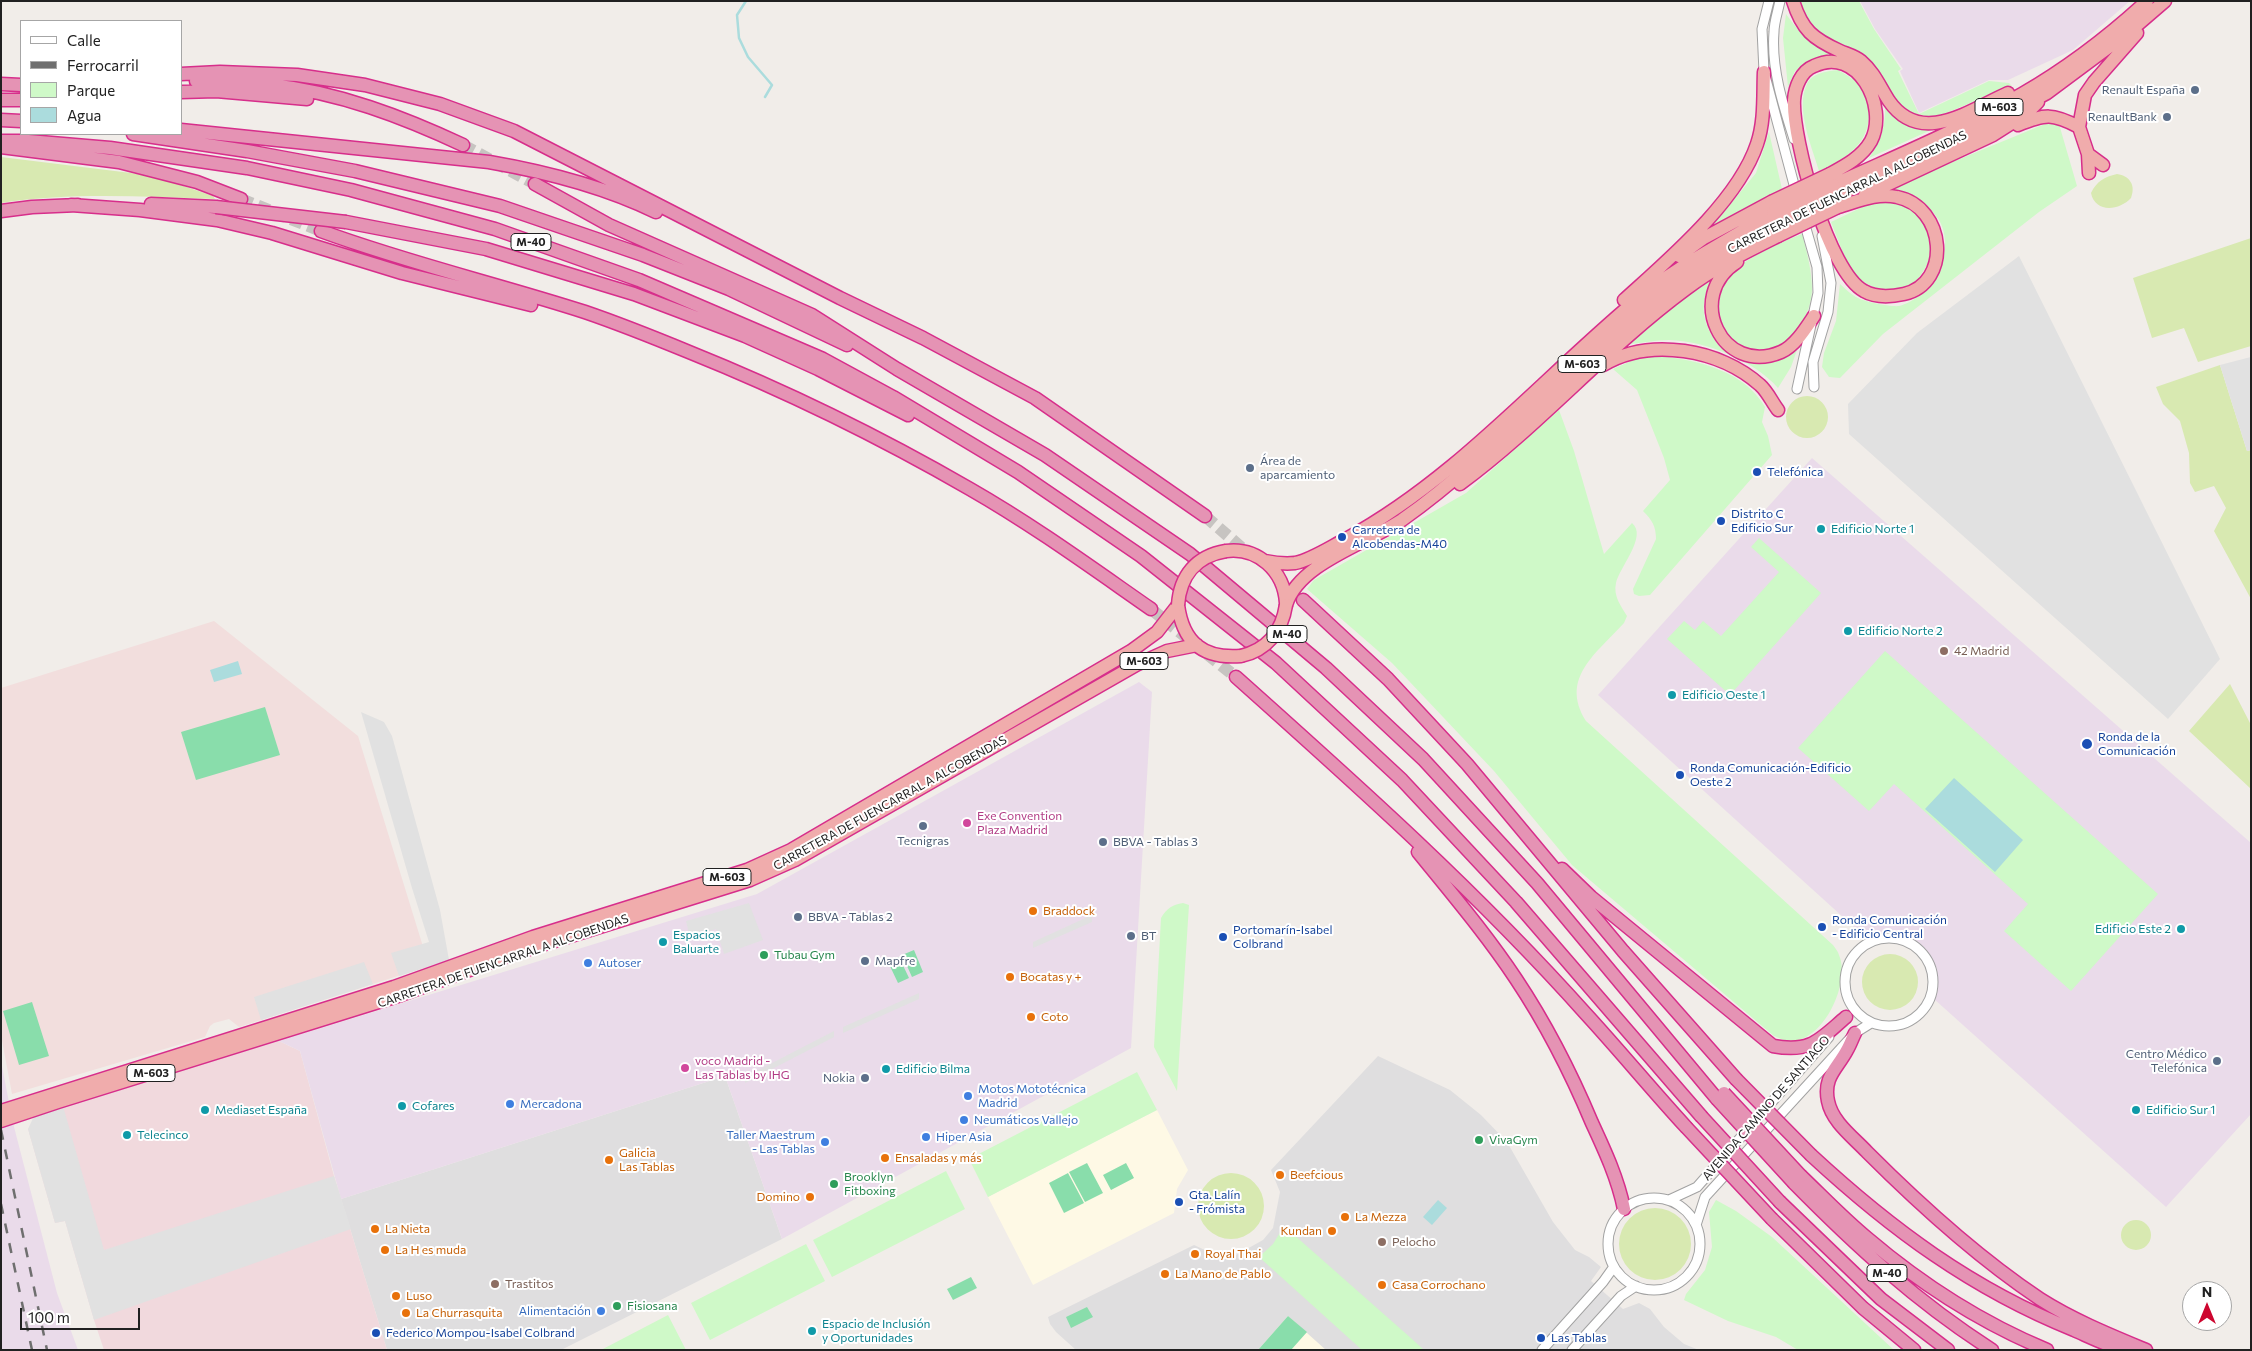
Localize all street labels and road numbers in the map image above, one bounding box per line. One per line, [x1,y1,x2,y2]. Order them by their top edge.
road number: M-603 [1975,98,2023,115]
street label: CARRETERA DE FUENCARRAL A ALCOBENDAS [1725,128,1969,256]
road number: M-40 [511,233,551,250]
road number: M-603 [1558,356,1606,372]
road number: M-40 [1267,626,1307,642]
road number: M-603 [1120,652,1168,669]
street label: CARRETERA DE FUENCARRAL A ALCOBENDAS [771,733,1009,873]
road number: M-603 [703,869,751,886]
street label: CARRETERA DE FUENCARRAL A ALCOBENDAS [376,911,630,1011]
street label: AVENIDA CAMINO DE SANTIAGO [1699,1033,1833,1183]
road number: M-603 [127,1064,175,1082]
road number: M-40 [1867,1264,1907,1282]

